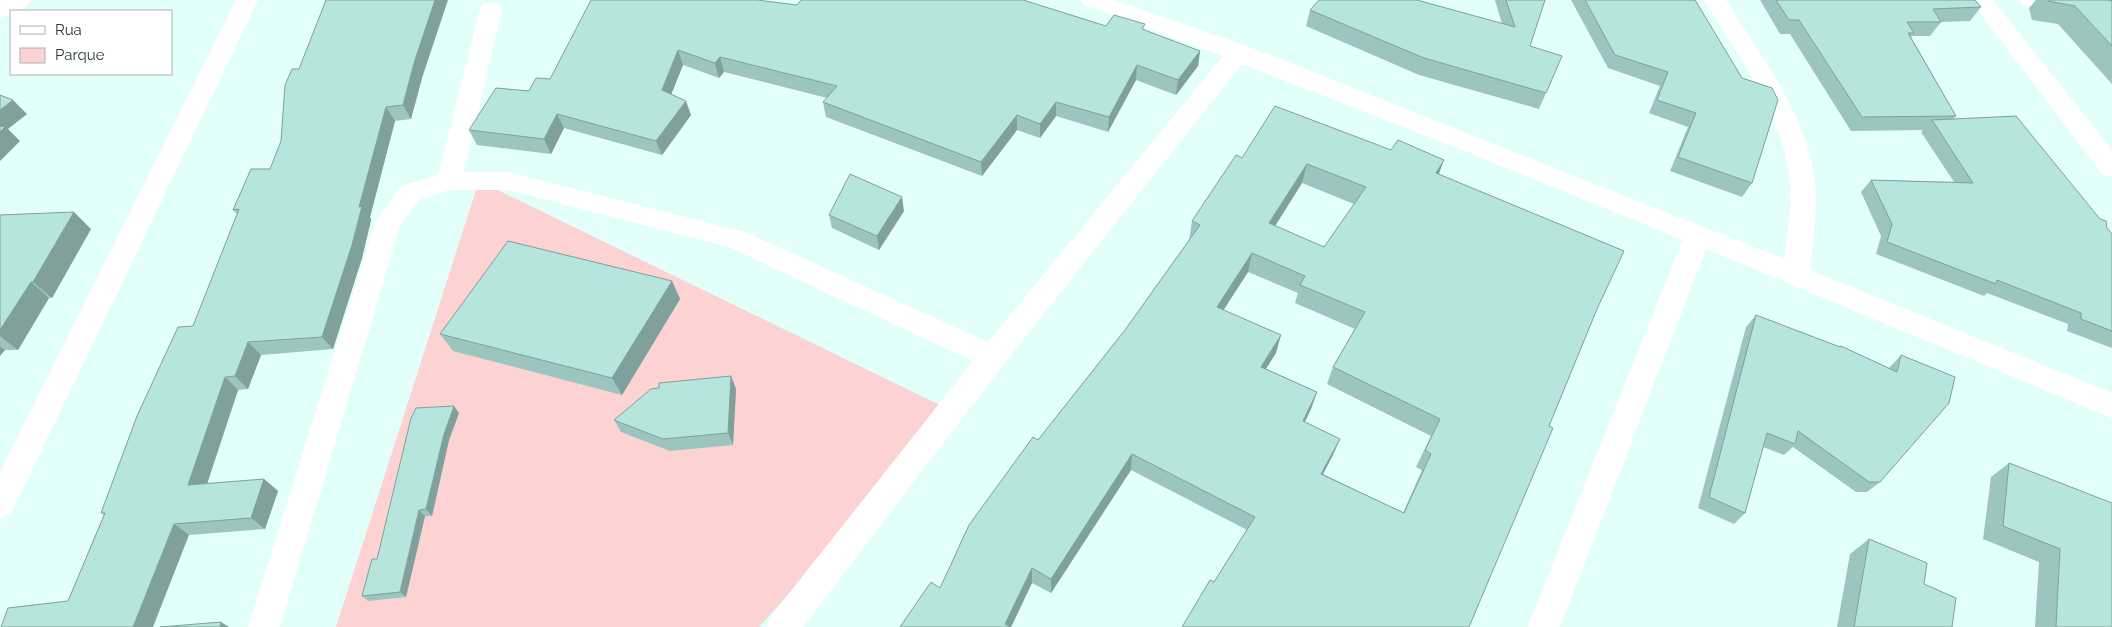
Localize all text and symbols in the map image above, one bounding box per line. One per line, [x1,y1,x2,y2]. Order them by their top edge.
legend [10,10,172,75]
text: Rua [55,21,82,39]
text: Parque [55,46,105,64]

